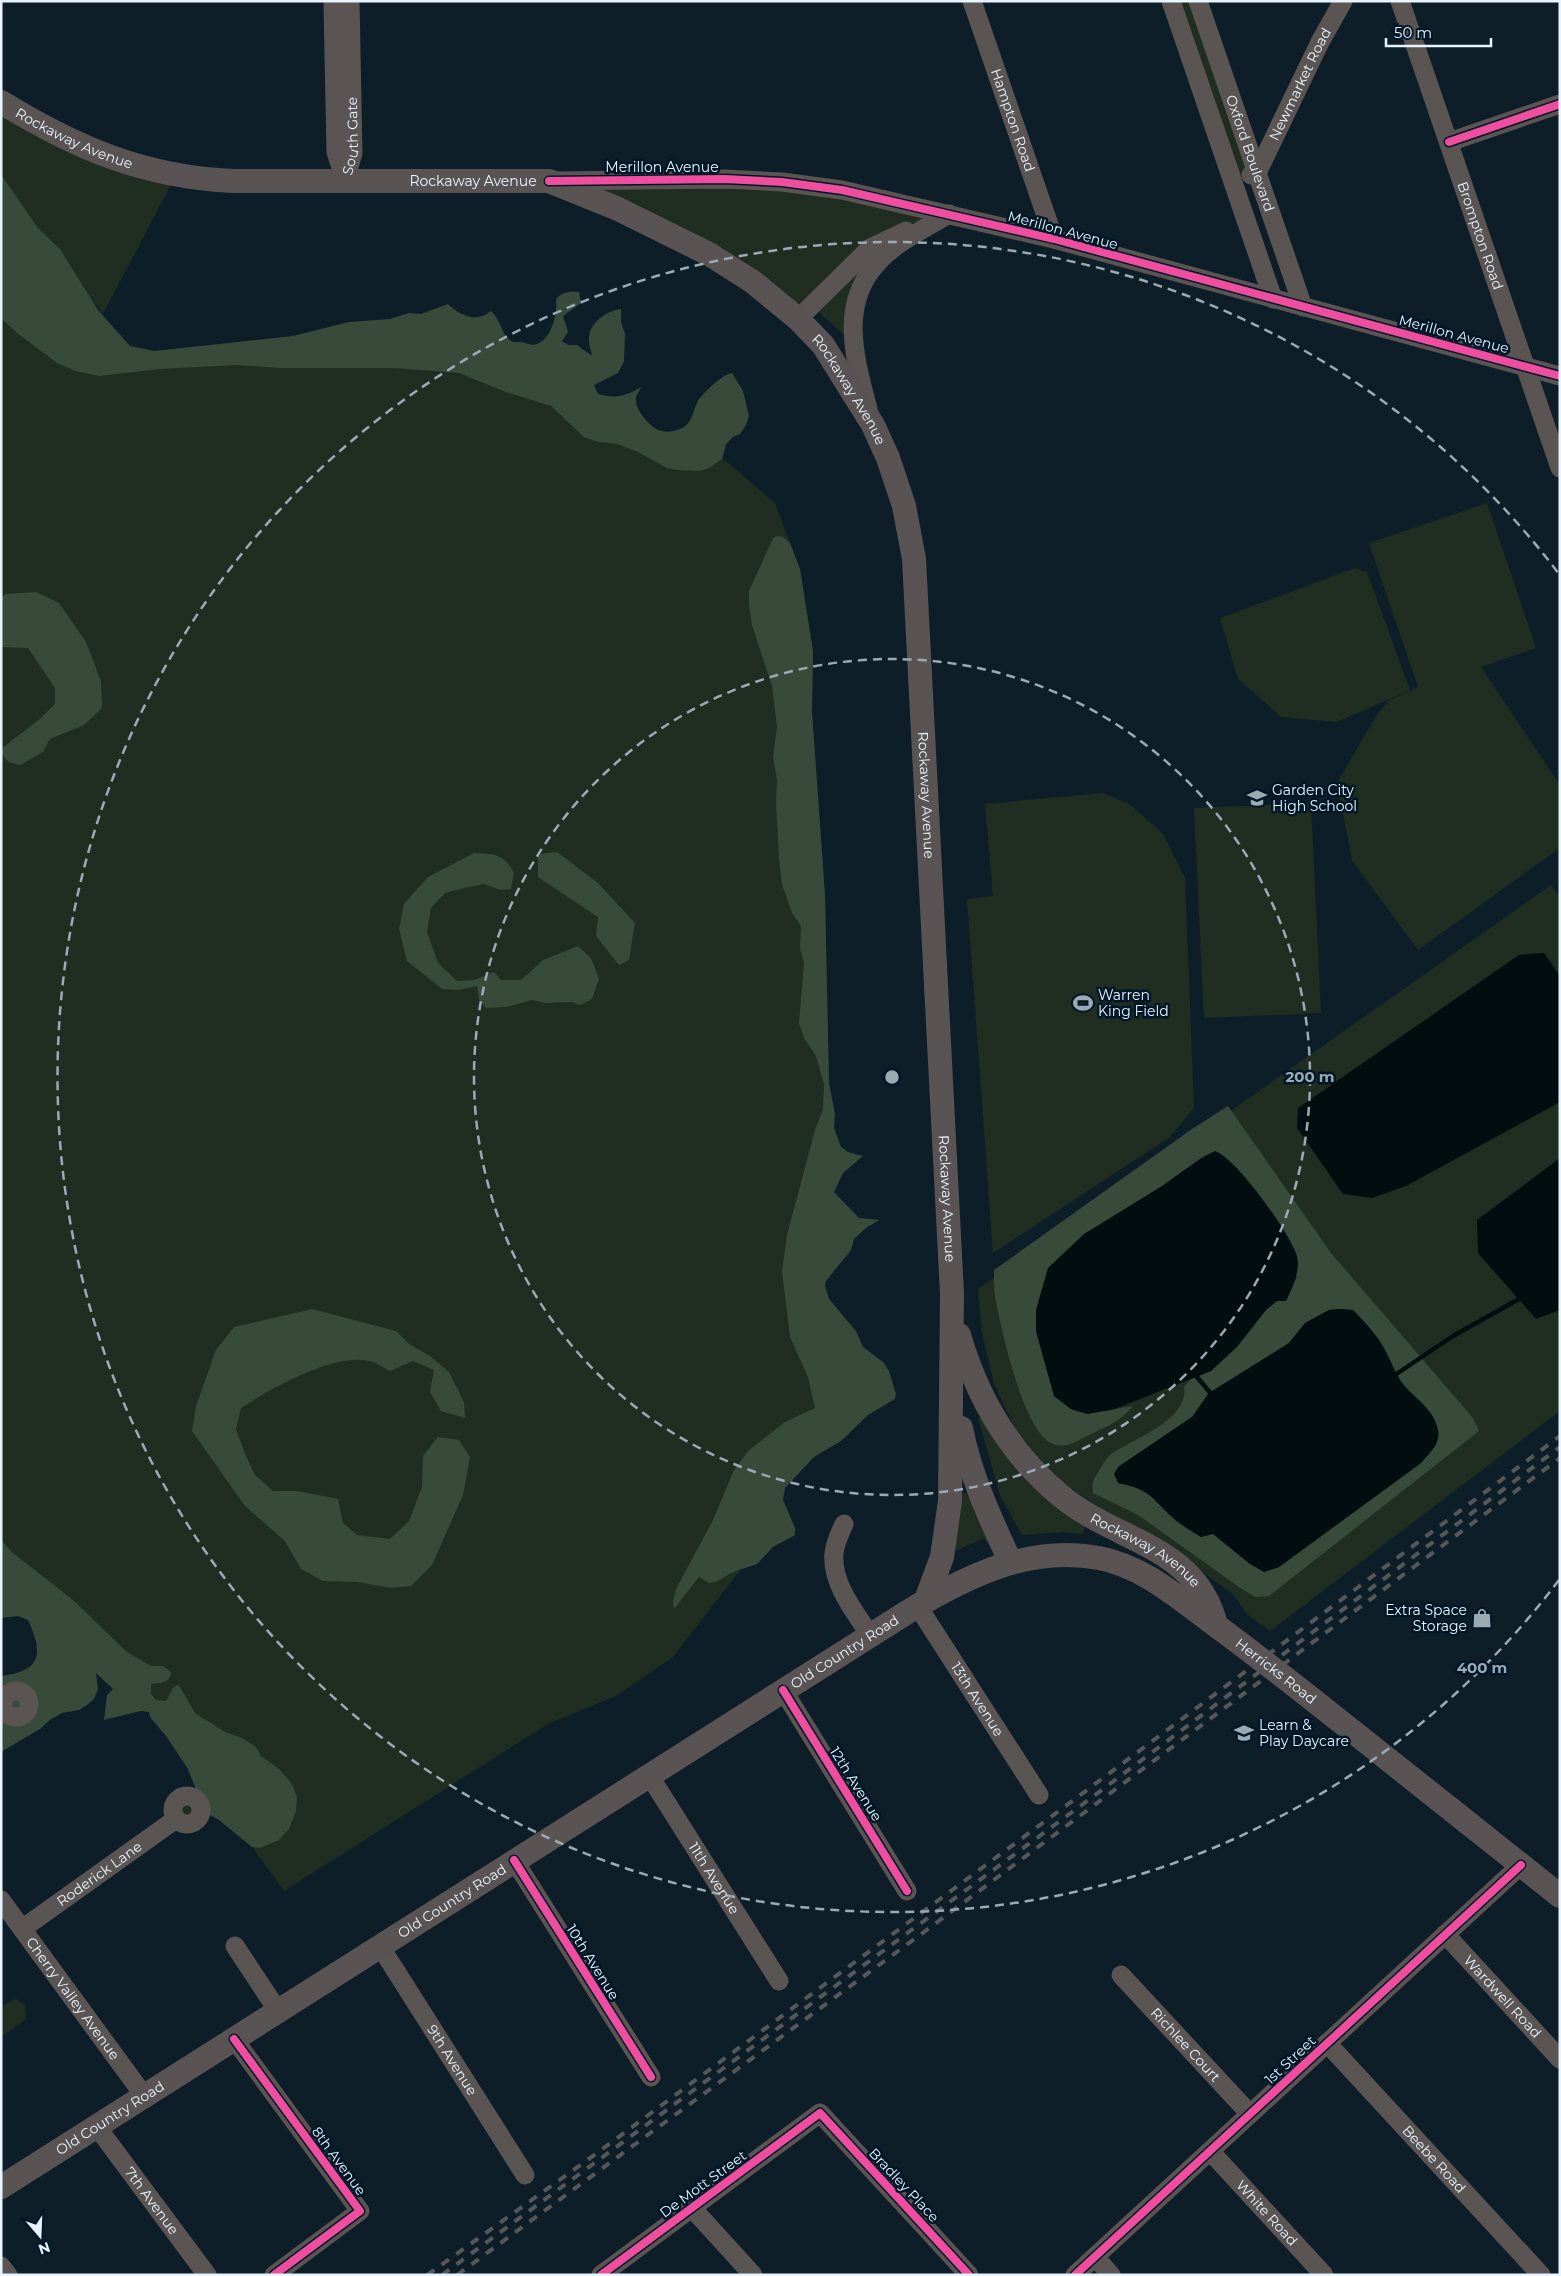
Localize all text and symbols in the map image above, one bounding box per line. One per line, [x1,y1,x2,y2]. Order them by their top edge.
scale bar [1386,15,1491,47]
text: 50 m [1394,23,1432,42]
street label: Newmarket Road [1265,25,1335,143]
street label: Hampton Road [987,66,1039,174]
street label: Oxford Boulevard [1222,92,1279,214]
street label: South Gate [338,97,363,177]
street label: Rockaway Avenue [12,104,135,173]
street label: Merillon Avenue [605,158,719,176]
street label: Rockaway Avenue [409,172,537,190]
street label: Brompton Road [1454,179,1507,292]
street label: Merillon Avenue [1006,207,1120,253]
street label: Merillon Avenue [1397,311,1511,357]
street label: Rockaway Avenue [808,330,890,448]
street label: Rockaway Avenue [914,731,938,859]
place label: Garden City High School [1272,781,1357,815]
school or university icon: Garden City High School [1246,787,1268,809]
place label: Warren King Field [1098,986,1169,1020]
sports icon: Warren King Field [1072,992,1094,1014]
text: 200 m [1285,1067,1335,1086]
centre of rings [883,1068,901,1086]
street label: Rockaway Avenue [935,1135,959,1263]
street label: Rockaway Avenue [1087,1509,1204,1591]
place label: Extra Space Storage [1385,1601,1467,1635]
shop icon: Extra Space Storage [1471,1607,1493,1629]
street label: Old Country Road [787,1611,902,1693]
street label: Herricks Road [1232,1634,1320,1708]
text: 400 m [1457,1658,1507,1677]
street label: 13th Avenue [947,1659,1008,1740]
place label: Learn & Play Daycare [1259,1716,1349,1750]
school or university icon: Learn & Play Daycare [1233,1722,1255,1744]
street label: 12th Avenue [826,1743,886,1825]
street label: Roderick Lane [53,1837,145,1910]
street label: 11th Avenue [685,1839,744,1918]
street label: Old Country Road [394,1860,510,1942]
street label: 10th Avenue [563,1921,623,2003]
street label: Cherry Valley Avenue [22,1934,124,2063]
street label: Wardwell Road [1460,1951,1545,2042]
street label: Richlee Court [1147,2004,1225,2086]
street label: 9th Avenue [423,2021,481,2099]
street label: 1st Street [1261,2032,1320,2088]
street label: Old Country Road [52,2077,168,2159]
street label: Beebe Road [1398,2122,1470,2197]
street label: 8th Avenue [308,2123,370,2199]
street label: Bradley Place [865,2144,943,2226]
street label: De Mott Street [656,2146,750,2222]
street label: 7th Avenue [121,2163,183,2238]
street label: White Road [1232,2176,1301,2249]
north arrow [15,2211,65,2261]
text: N [36,2238,53,2259]

